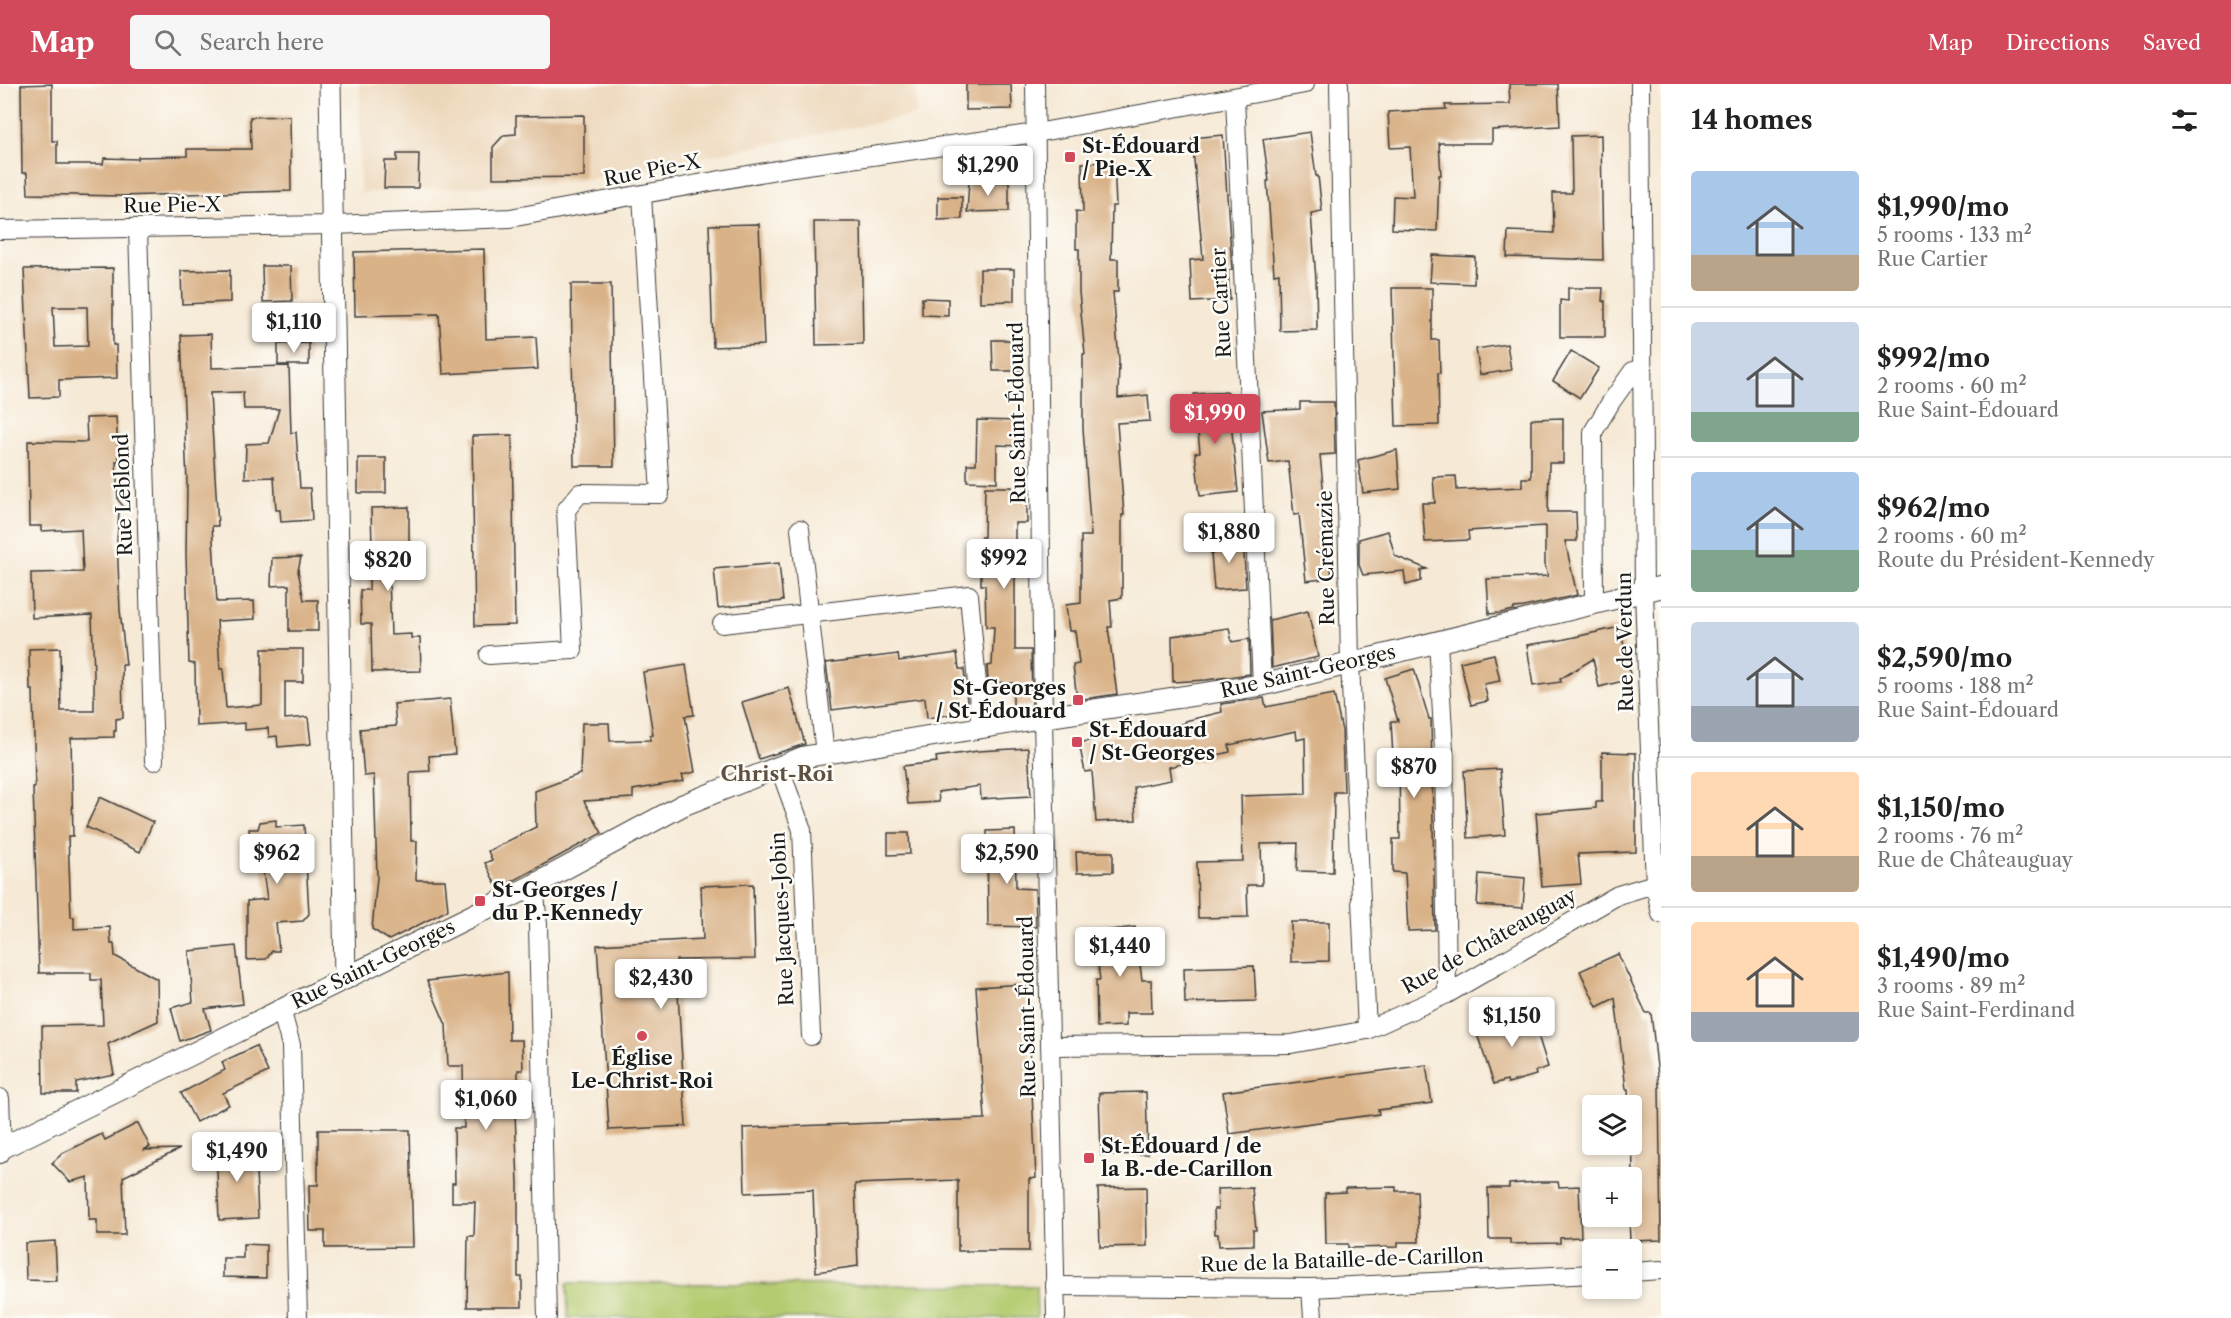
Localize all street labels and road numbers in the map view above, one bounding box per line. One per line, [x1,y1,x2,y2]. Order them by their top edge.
street label: Rue Pie-X [602,149,703,191]
street label: Rue Pie-X [123,192,221,218]
street label: Rue Cartier [1206,247,1236,359]
street label: Rue Saint-Édouard [1002,322,1031,504]
street label: Rue Leblond [109,433,137,557]
street label: Rue Crémazie [1313,490,1339,626]
street label: Rue de Verdun [1612,571,1638,712]
street label: Rue Saint-Georges [1218,639,1398,703]
street label: Rue Jacques-Jobin [765,831,799,1007]
street label: Rue de Châteauguay [1398,883,1581,999]
street label: Rue Saint-Georges [287,914,459,1014]
street label: Rue Saint-Édouard [1012,916,1041,1098]
street label: Rue de la Bataille-de-Carillon [1200,1243,1485,1277]

